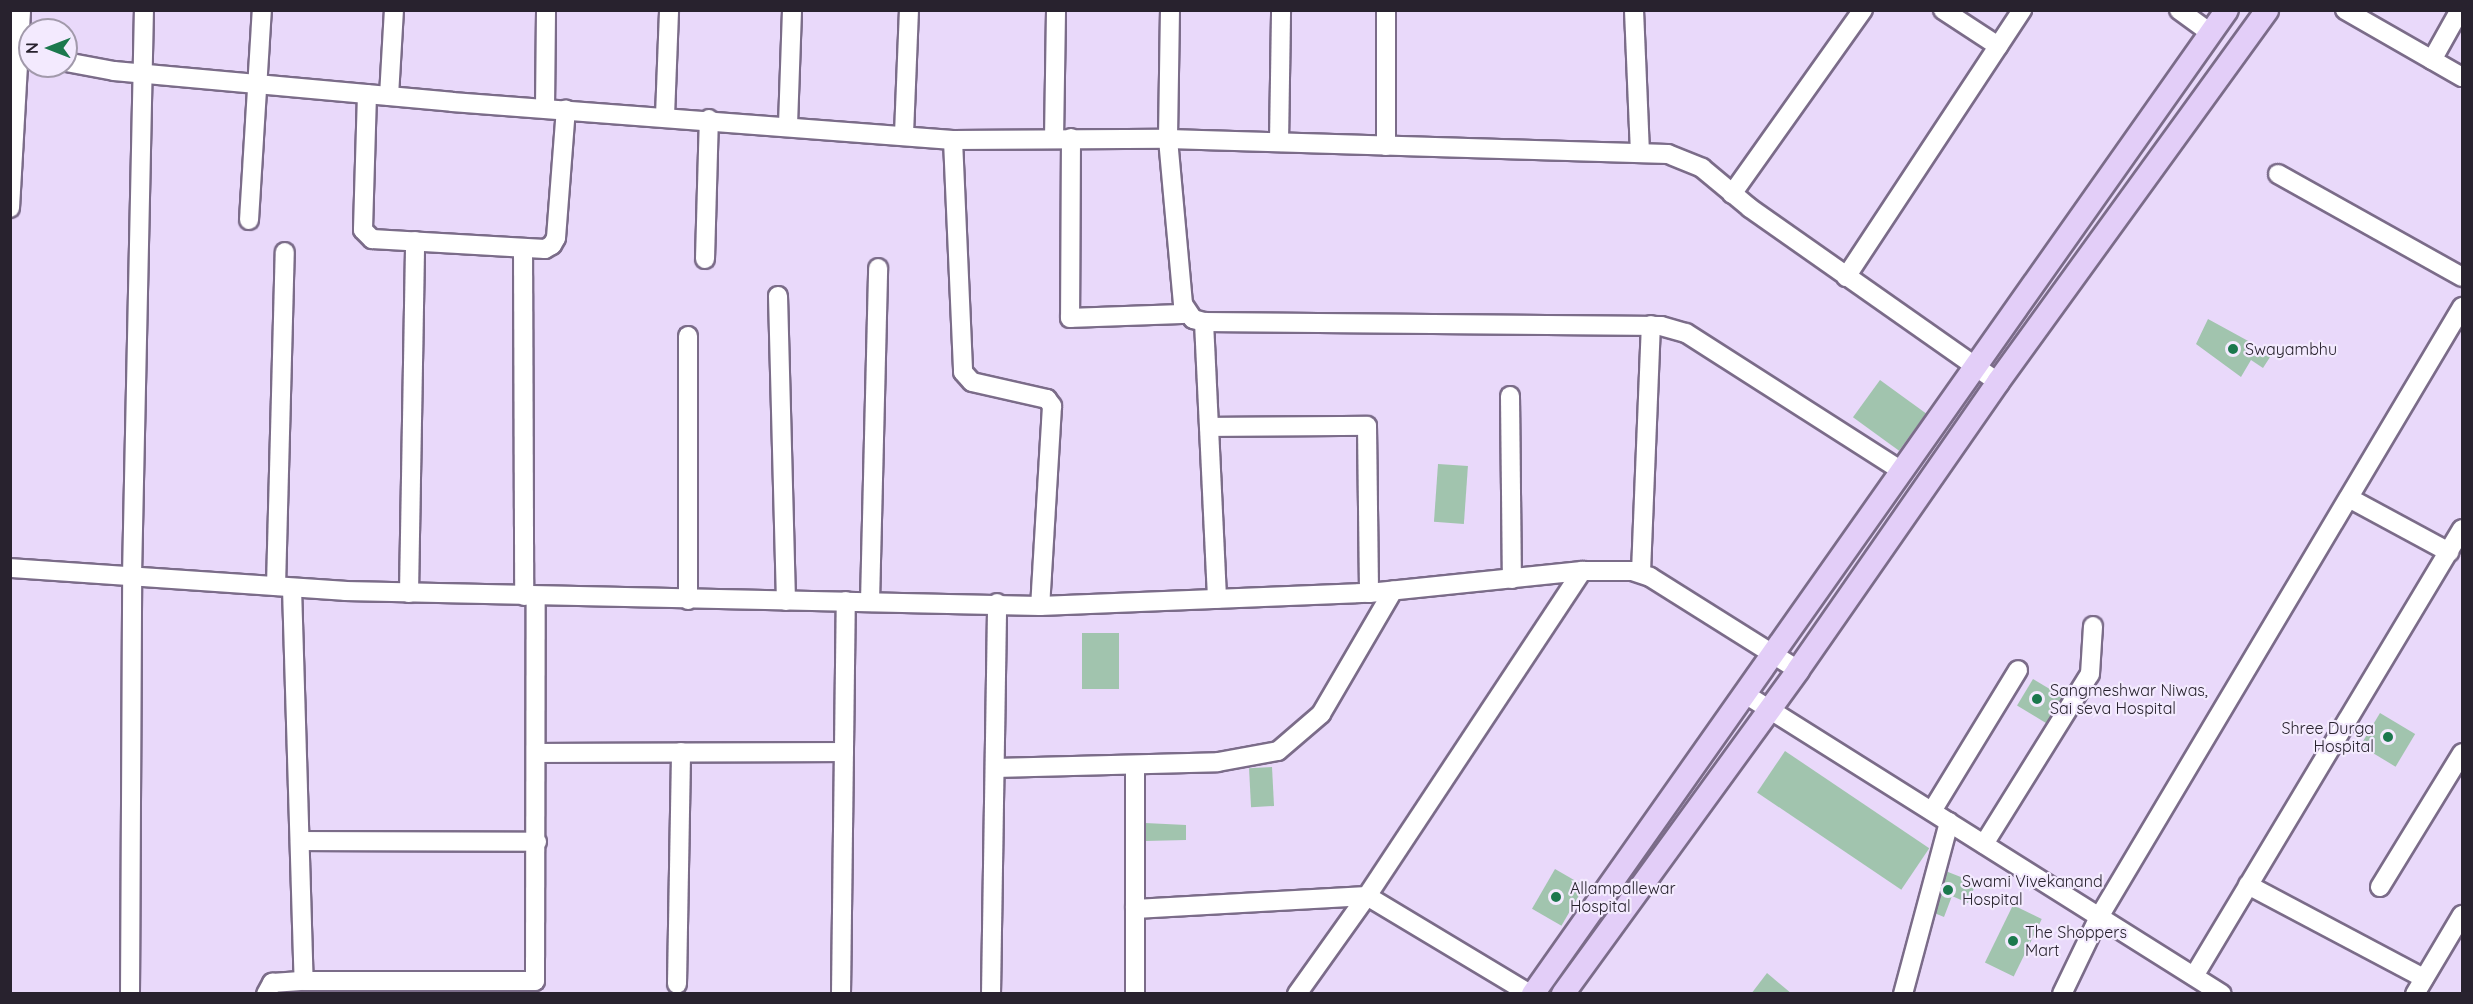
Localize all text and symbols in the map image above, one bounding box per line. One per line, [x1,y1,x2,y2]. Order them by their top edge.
north arrow [18,18,78,78]
text: N [22,42,42,54]
place label: Swayambhu [2245,339,2337,359]
marker: Swayambhu [2226,342,2240,356]
place label: Sangmeshwar Niwas, Sai seva Hospital [2050,680,2208,718]
marker: Sangmeshwar Niwas, Sai seva Hospital [2028,690,2046,708]
place label: Shree Durga Hospital [2282,718,2374,756]
marker: Shree Durga Hospital [2379,728,2397,746]
place label: Swami Vivekanand Hospital [1962,871,2103,909]
place label: Allampallewar Hospital [1570,878,1676,916]
marker: Swami Vivekanand Hospital [1939,881,1957,899]
marker: Allampallewar Hospital [1547,888,1565,906]
place label: The Shoppers Mart [2025,922,2127,960]
marker: The Shoppers Mart [2006,934,2020,948]

